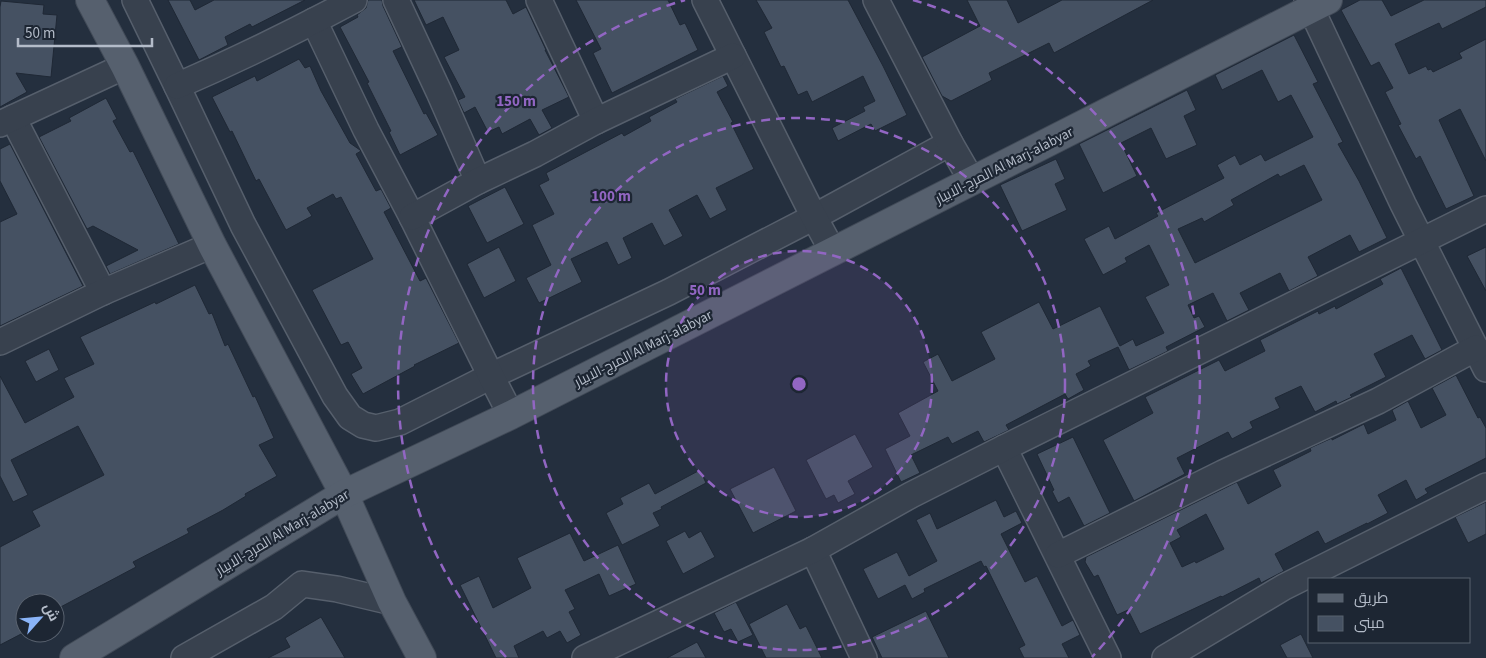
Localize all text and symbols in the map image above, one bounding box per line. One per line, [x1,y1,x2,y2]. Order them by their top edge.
scale bar [18,15,151,47]
text: 50 m [25,23,55,44]
text: 150 m [496,91,536,112]
street label: المرج-الابيار Al Marj-alabyar [931,122,1077,210]
text: 100 m [591,186,631,207]
text: 50 m [689,280,721,301]
street label: المرج-الابيار Al Marj-alabyar [570,305,716,393]
centre of rings [790,375,808,393]
street label: المرج-الابيار Al Marj-alabyar [211,485,353,581]
legend [1308,578,1471,643]
text: طريق [1354,588,1388,609]
north arrow [15,593,65,643]
text: ش [38,600,64,625]
text: مبنى [1354,613,1385,634]

